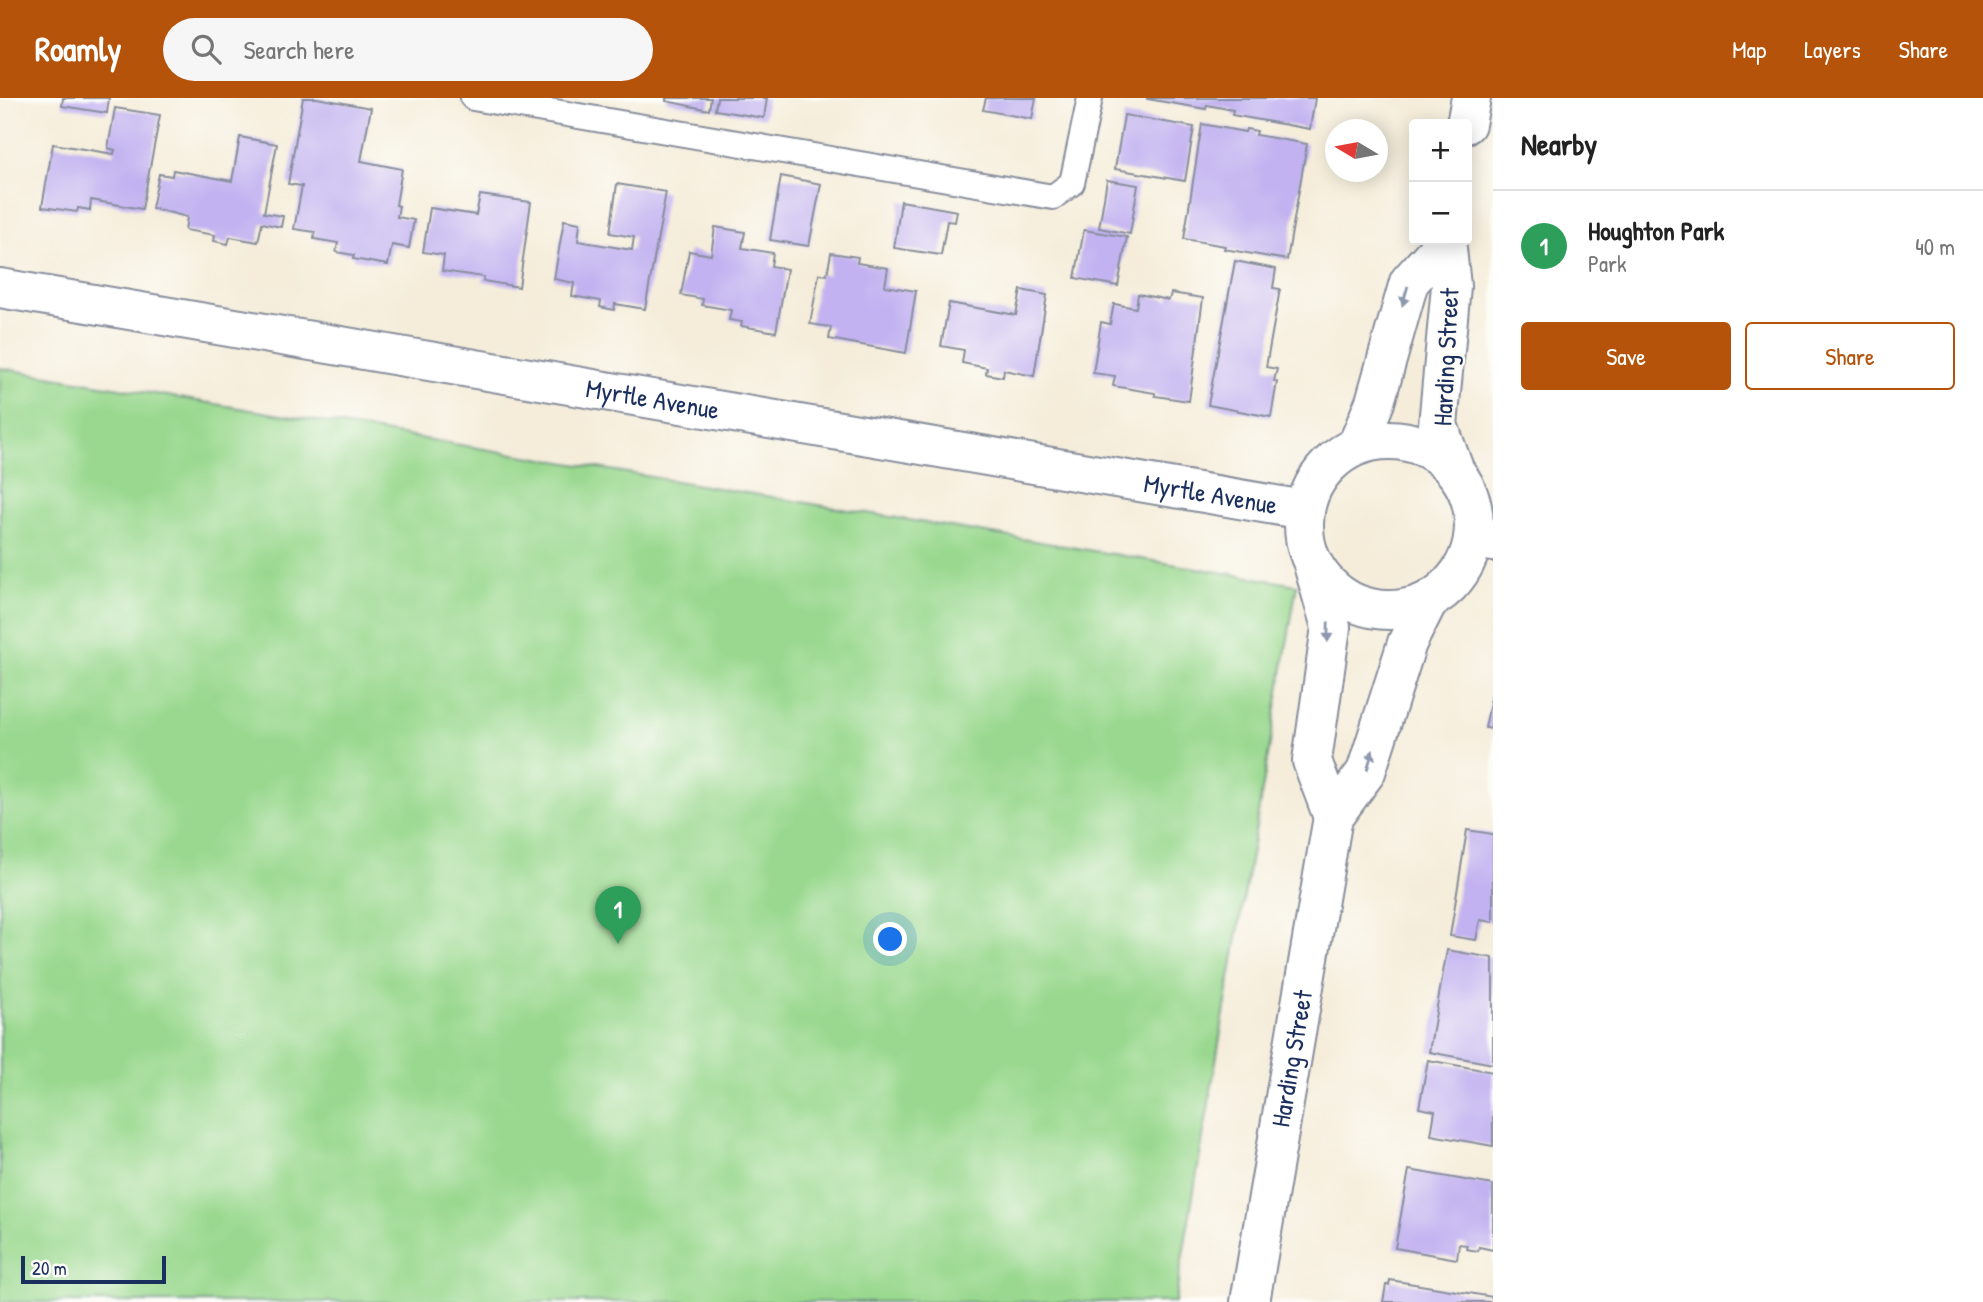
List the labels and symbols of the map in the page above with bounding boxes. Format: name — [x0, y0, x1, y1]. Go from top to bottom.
north arrow — [1325, 119, 1388, 182]
one-way arrow — [1400, 286, 1410, 307]
street label: Harding Street — [1424, 286, 1467, 427]
street label: Myrtle Avenue — [583, 370, 722, 427]
street label: Myrtle Avenue — [1141, 465, 1280, 522]
one-way arrow — [1323, 621, 1334, 643]
one-way arrow — [1365, 749, 1375, 770]
pin: 1 — [595, 886, 641, 944]
your location — [873, 922, 907, 956]
street label: Harding Street — [1262, 986, 1320, 1130]
scale bar — [21, 1253, 166, 1285]

